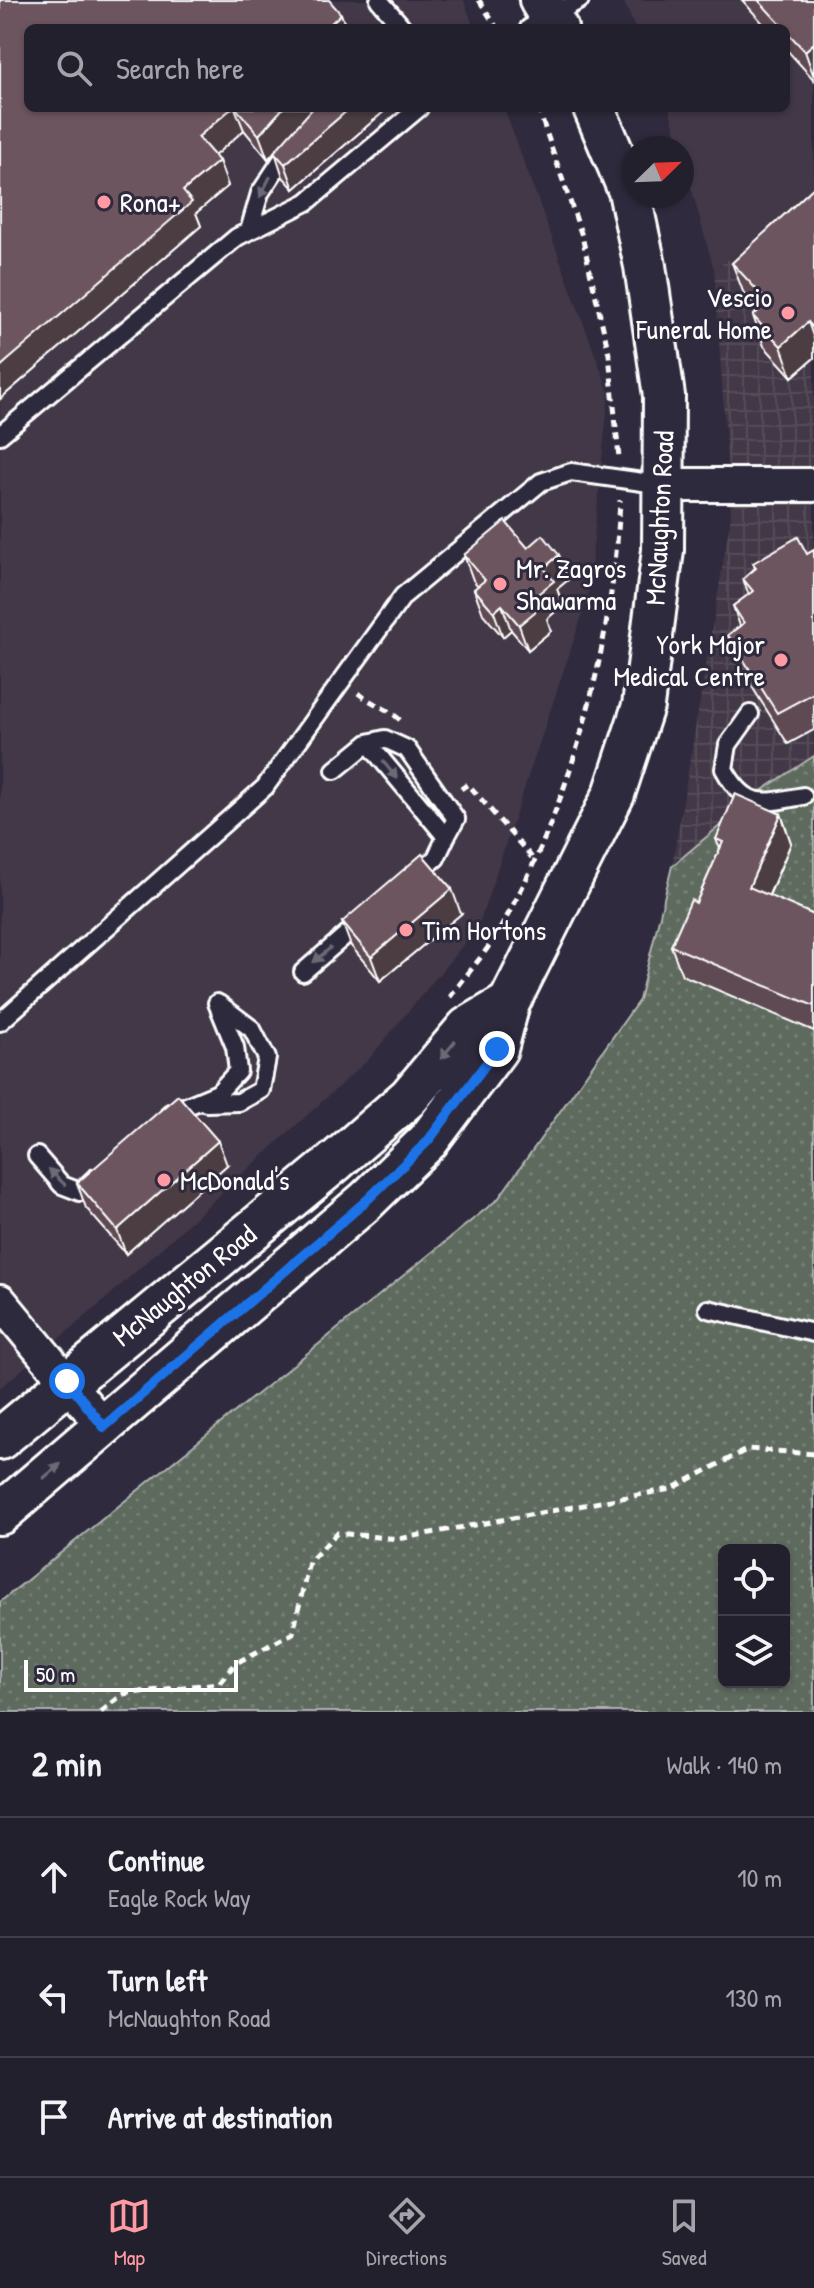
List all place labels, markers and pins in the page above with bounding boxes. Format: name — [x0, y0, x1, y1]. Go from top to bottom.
place label: Rona+ — [120, 183, 181, 221]
marker: Rona+ — [95, 193, 113, 211]
place label: Vescio Funeral Home — [635, 278, 772, 348]
marker: Vescio Funeral Home — [779, 304, 797, 322]
place label: Mr. Zagros Shawarma — [516, 549, 626, 619]
marker: Mr. Zagros Shawarma — [491, 575, 509, 593]
place label: York Major Medical Centre — [614, 625, 765, 695]
marker: York Major Medical Centre — [772, 651, 790, 669]
place label: Tim Hortons — [422, 911, 546, 949]
marker: Tim Hortons — [397, 921, 415, 939]
place label: McDonald's — [180, 1161, 289, 1199]
marker: McDonald's — [155, 1171, 173, 1189]

